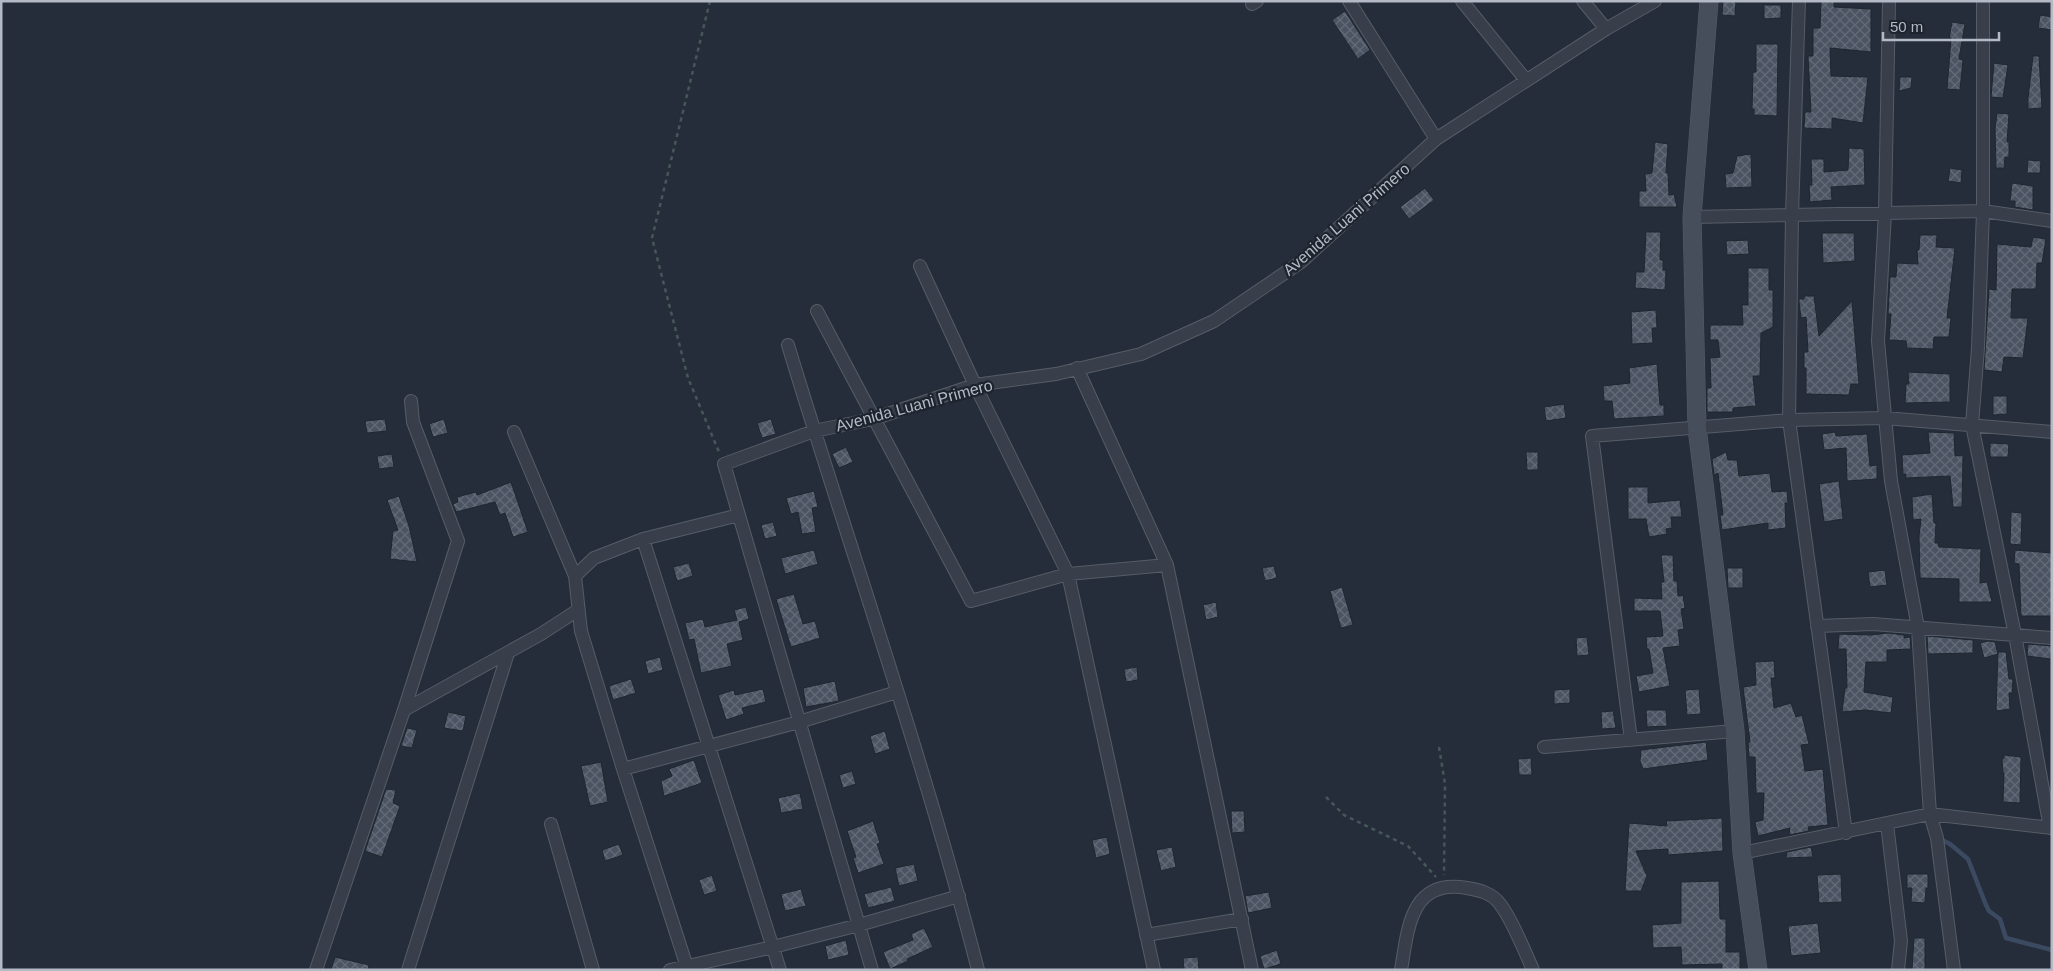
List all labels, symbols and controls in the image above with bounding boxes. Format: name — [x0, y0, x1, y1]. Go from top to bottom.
scale bar — [1883, 10, 1999, 42]
text: 50 m — [1890, 18, 1923, 35]
street label: Avenida Luani Primero — [1280, 160, 1413, 279]
street label: Avenida Luani Primero — [834, 376, 994, 435]

